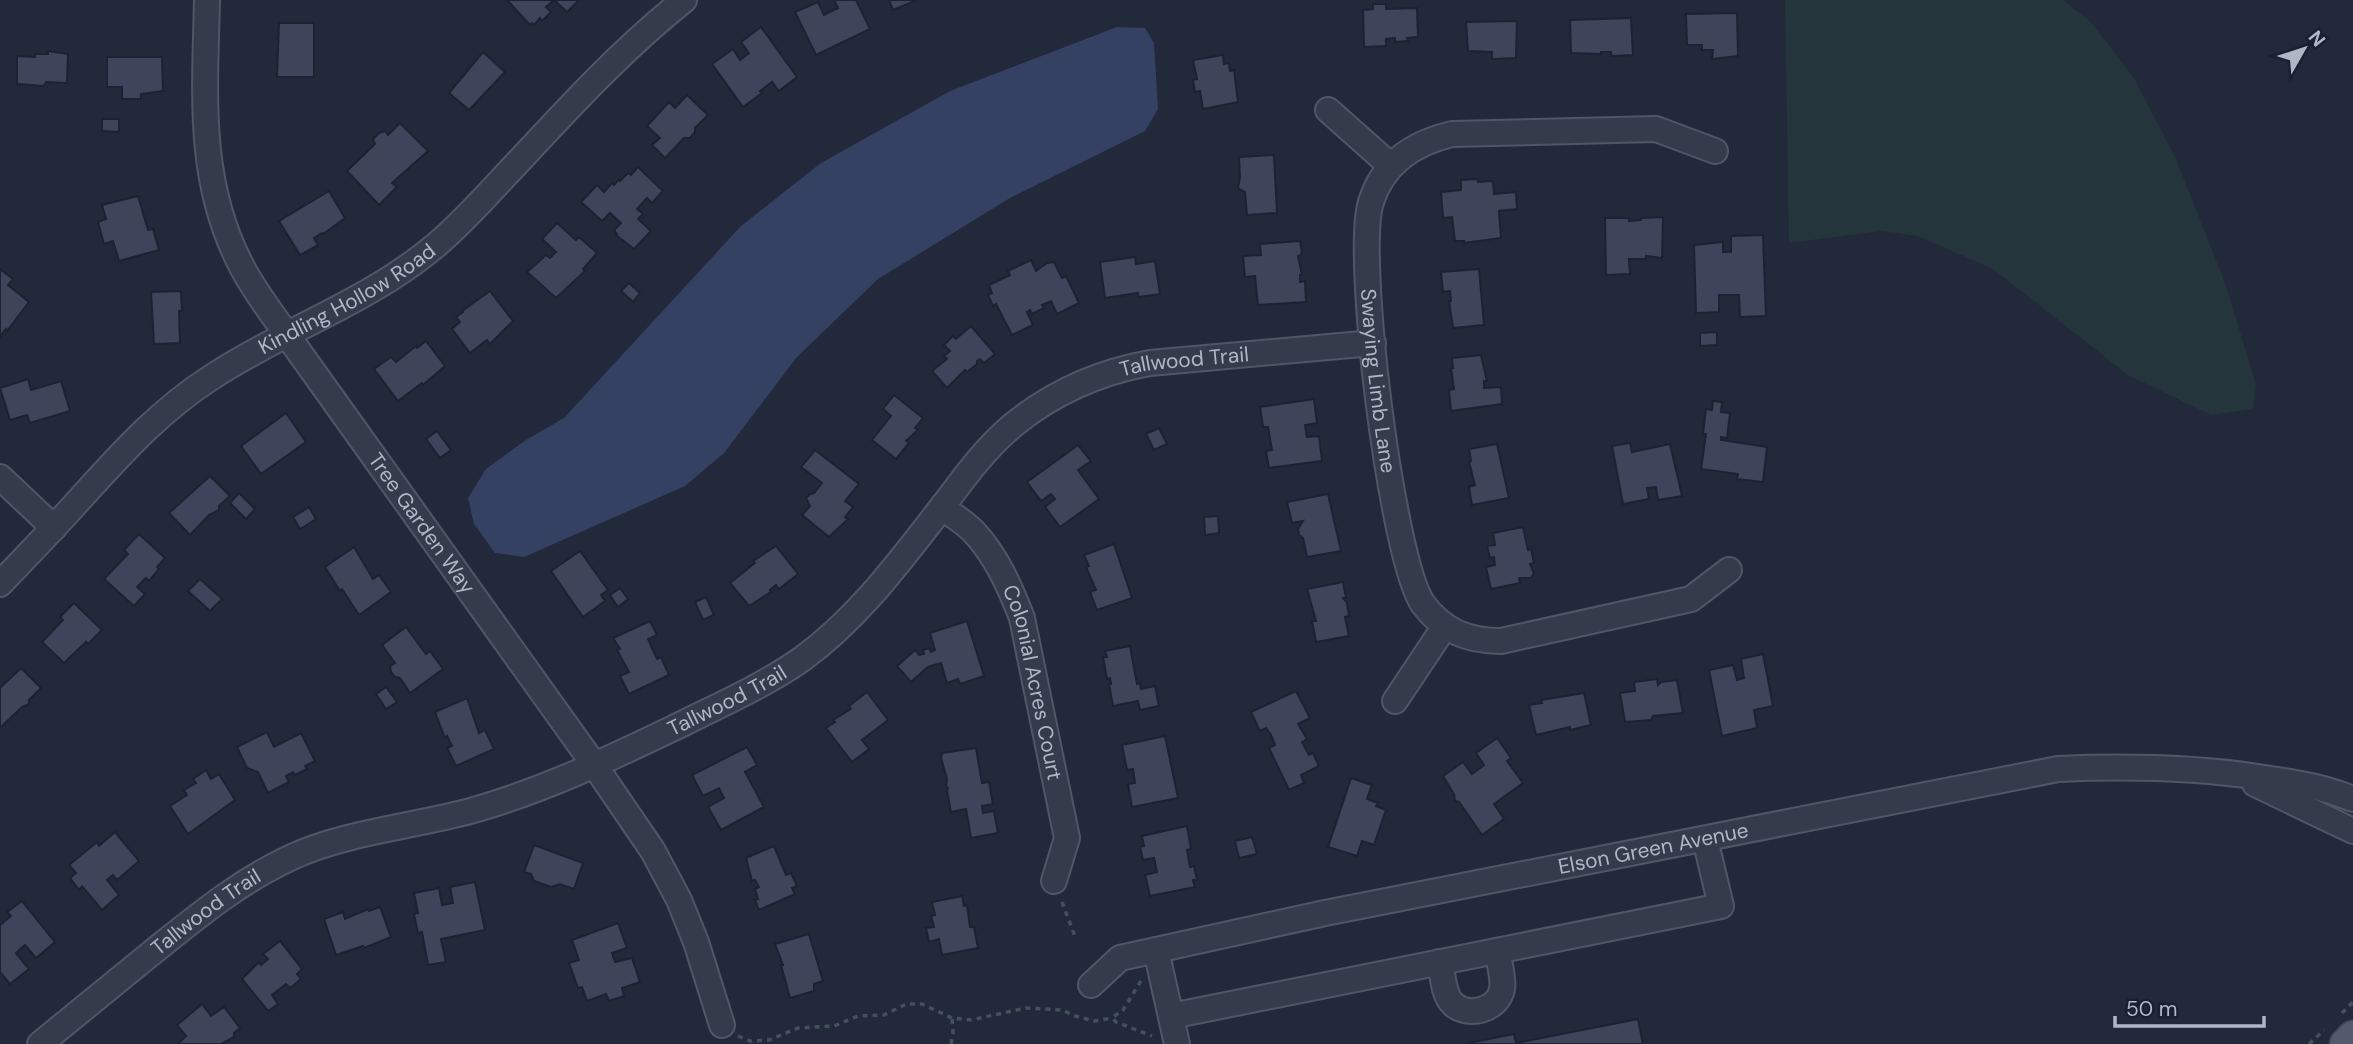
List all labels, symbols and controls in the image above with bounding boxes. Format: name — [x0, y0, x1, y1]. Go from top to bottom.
north arrow — [2269, 14, 2339, 84]
text: N — [2303, 25, 2331, 52]
street label: Kindling Hollow Road — [253, 237, 441, 361]
street label: Swaying Limb Lane — [1354, 288, 1403, 475]
street label: Tallwood Trail — [1116, 340, 1250, 383]
street label: Tree Garden Way — [362, 447, 482, 600]
street label: Colonial Acres Court — [996, 580, 1069, 783]
street label: Tallwood Trail — [663, 659, 792, 743]
street label: Elson Green Avenue — [1556, 816, 1751, 881]
street label: Tallwood Trail — [145, 862, 266, 962]
scale bar — [2115, 984, 2264, 1028]
text: 50 m — [2126, 995, 2177, 1023]

